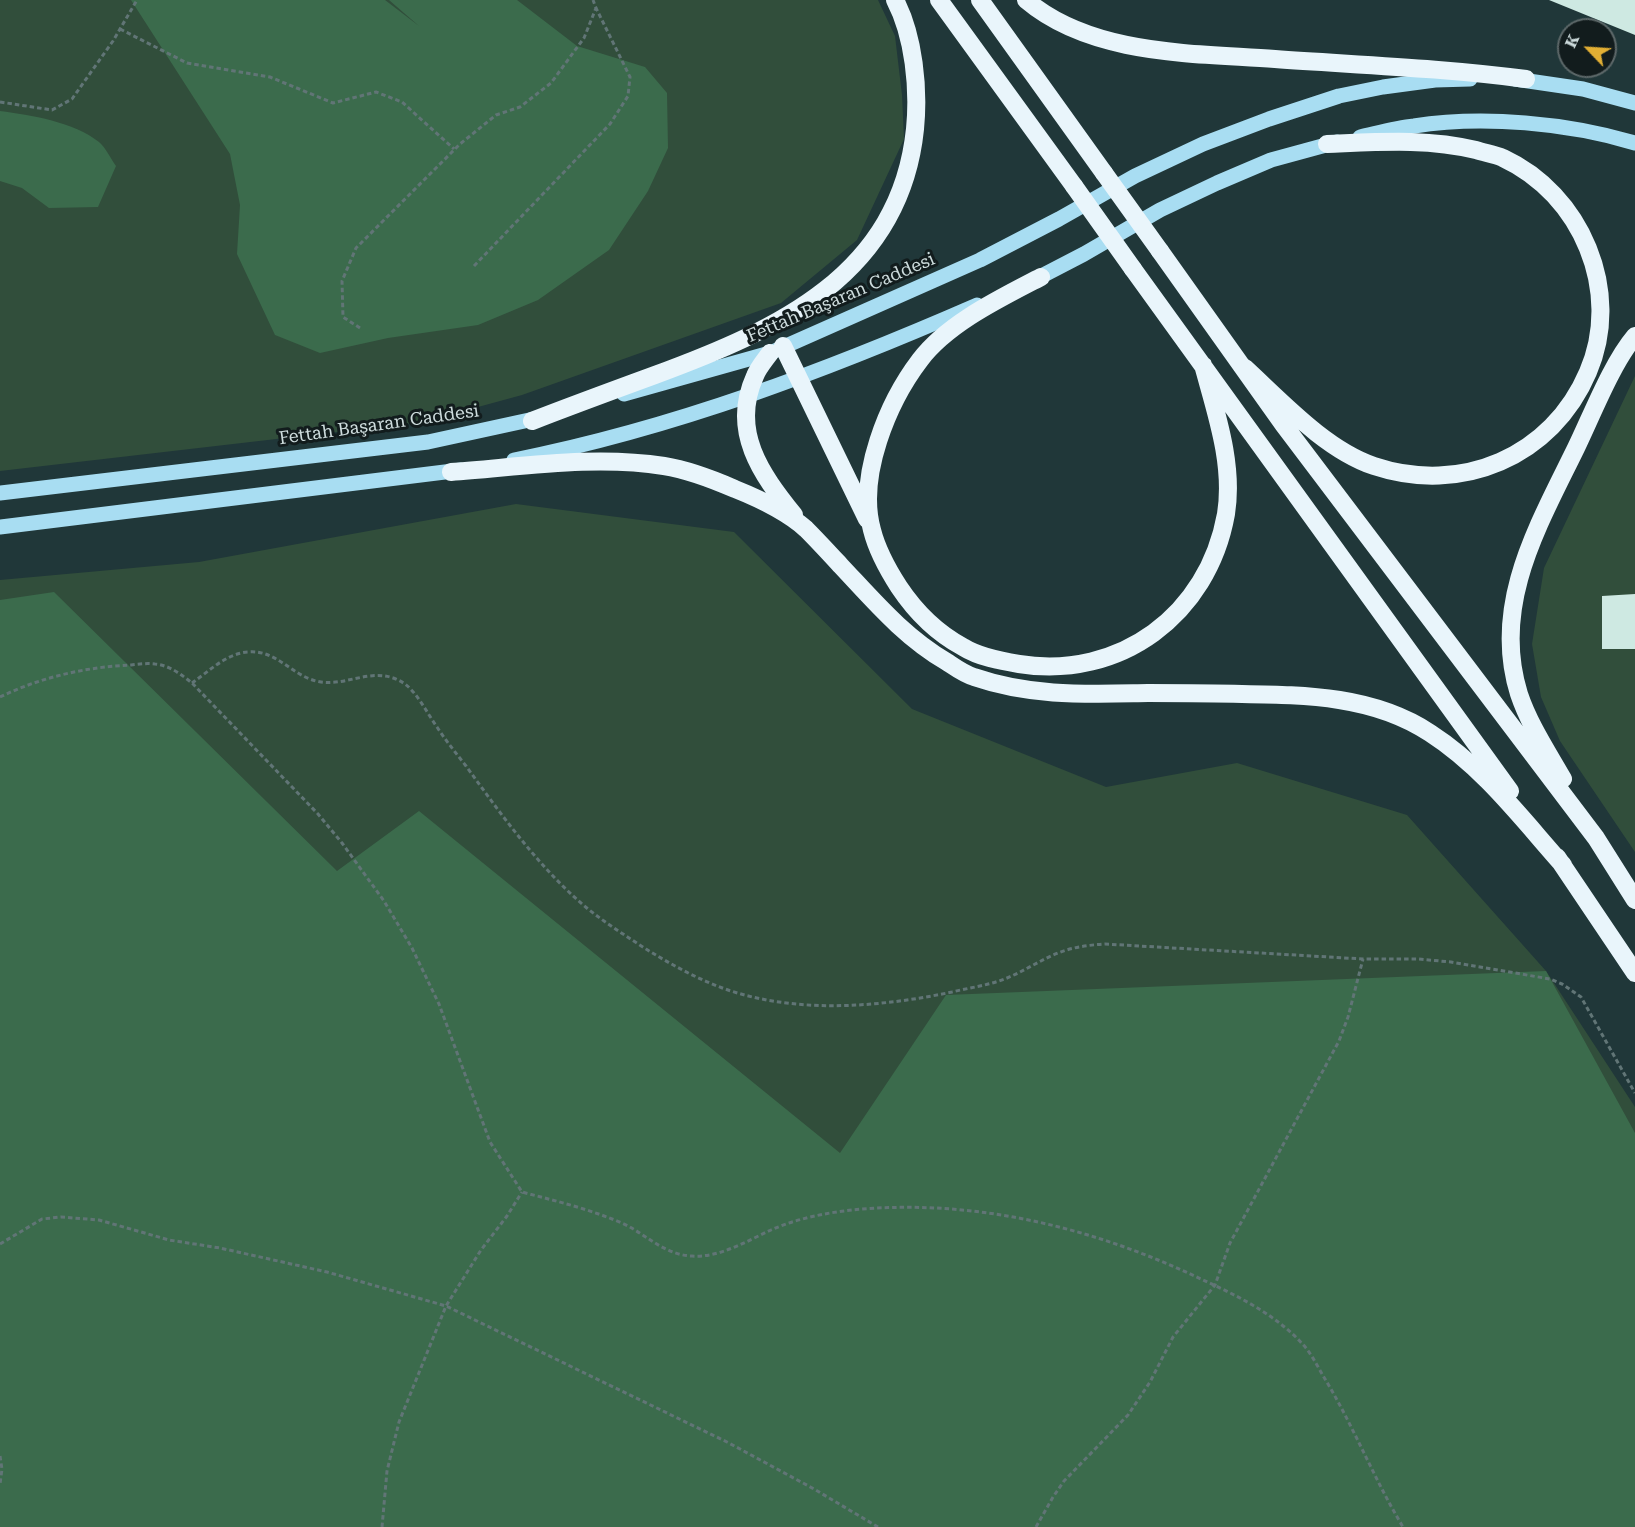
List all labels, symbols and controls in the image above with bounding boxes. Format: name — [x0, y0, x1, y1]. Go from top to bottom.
north arrow — [1557, 18, 1617, 78]
text: K — [1561, 31, 1583, 51]
street label: Fettah Başaran Caddesi — [744, 249, 938, 347]
street label: Fettah Başaran Caddesi — [277, 400, 481, 450]

